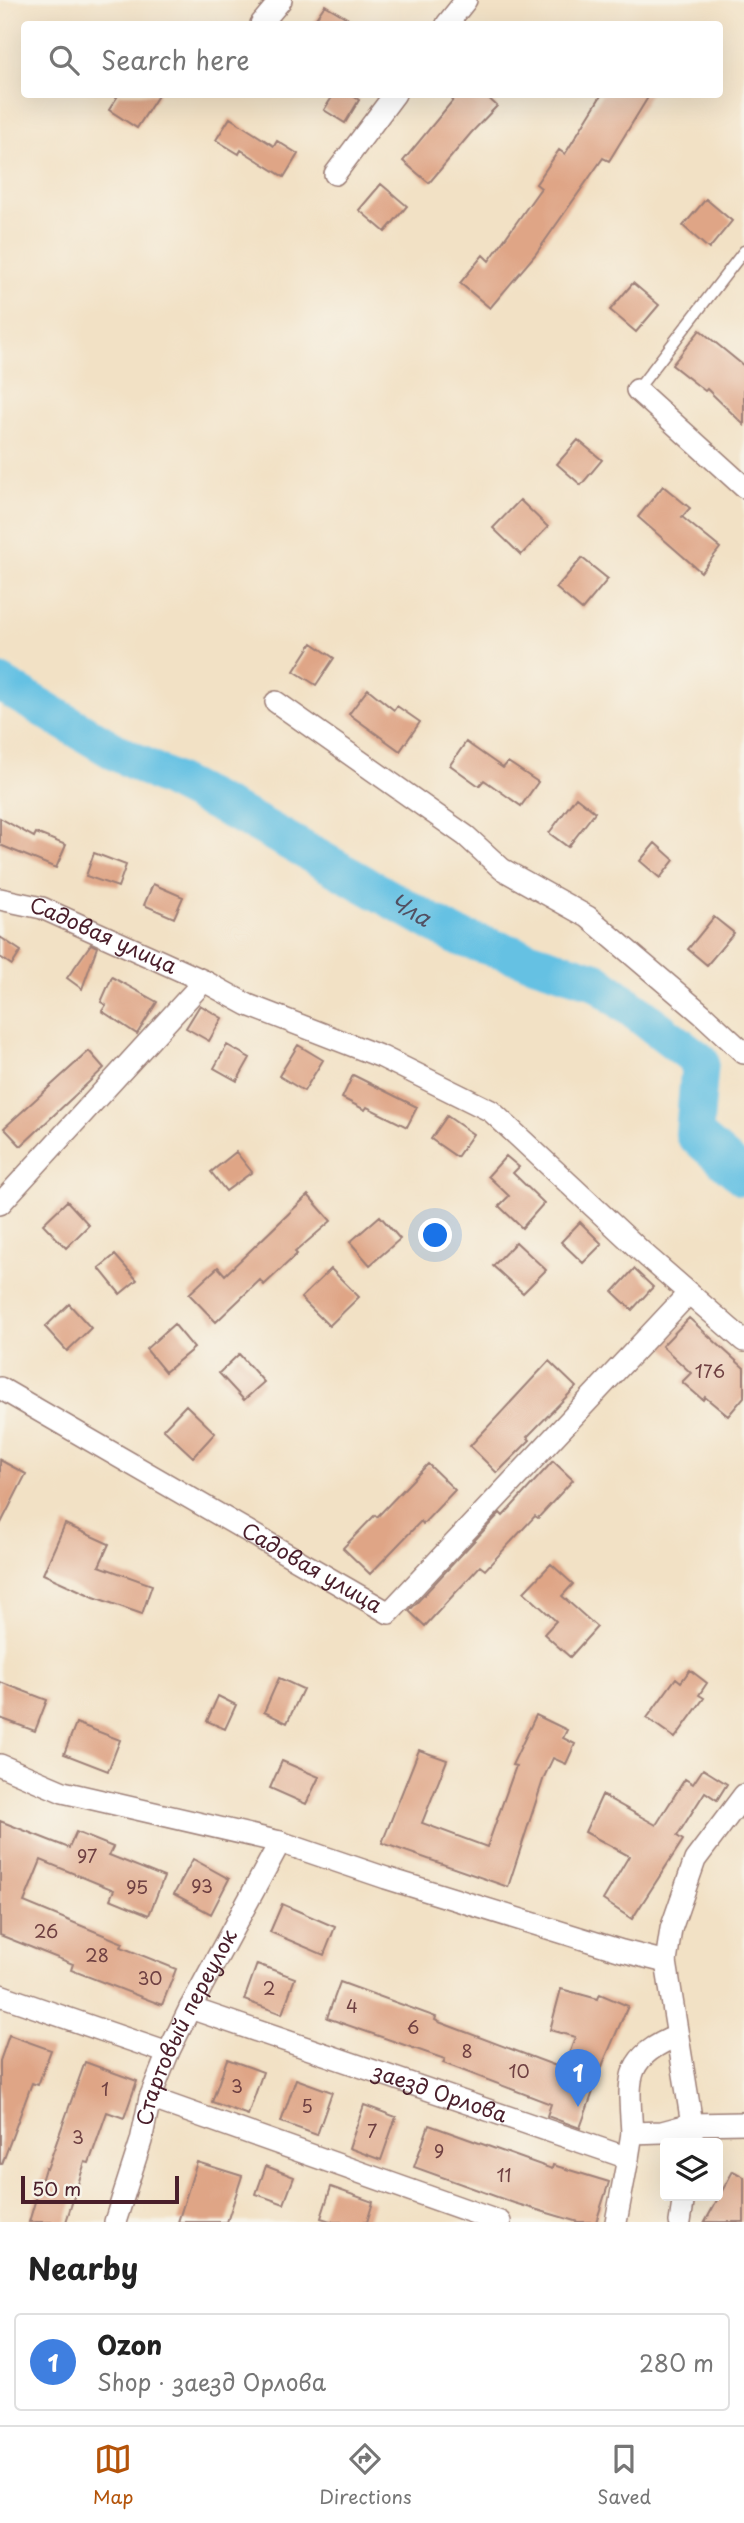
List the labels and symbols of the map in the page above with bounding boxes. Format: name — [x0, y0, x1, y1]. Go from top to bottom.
water label: Чла — [384, 883, 439, 935]
street label: Садовая улица — [27, 888, 183, 981]
your location — [418, 1218, 452, 1252]
house number: 176 — [695, 1357, 725, 1384]
street label: Садовая улица — [236, 1513, 390, 1620]
house number: 97 — [77, 1842, 97, 1869]
house number: 93 — [191, 1872, 213, 1899]
house number: 95 — [126, 1873, 148, 1900]
house number: 26 — [34, 1917, 58, 1944]
street label: Стартовый переулок — [127, 1922, 244, 2128]
house number: 28 — [85, 1941, 109, 1968]
house number: 30 — [137, 1964, 163, 1991]
house number: 2 — [263, 1974, 275, 2001]
house number: 4 — [346, 1992, 358, 2019]
house number: 6 — [407, 2013, 419, 2040]
house number: 8 — [461, 2037, 473, 2064]
pin: 1 — [555, 2049, 601, 2107]
street label: заезд Орлова — [368, 2053, 512, 2130]
house number: 10 — [508, 2057, 530, 2084]
house number: 3 — [231, 2072, 243, 2099]
house number: 1 — [101, 2075, 109, 2102]
house number: 5 — [301, 2092, 313, 2119]
house number: 7 — [367, 2117, 377, 2144]
house number: 3 — [72, 2123, 84, 2150]
house number: 9 — [434, 2137, 444, 2164]
house number: 11 — [496, 2161, 512, 2188]
scale bar — [21, 2173, 178, 2205]

